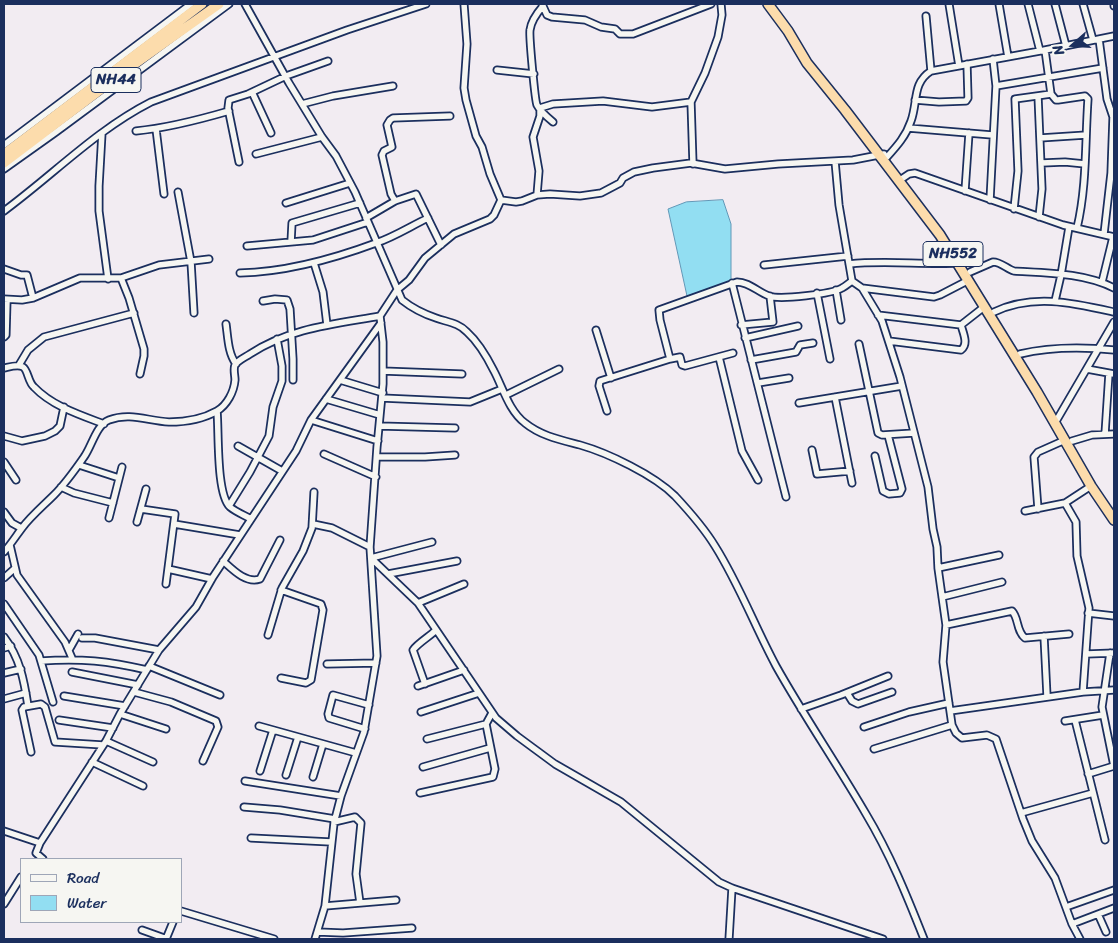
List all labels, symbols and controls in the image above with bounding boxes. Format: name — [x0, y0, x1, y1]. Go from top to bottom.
north arrow — [1048, 20, 1098, 70]
text: N — [1045, 41, 1072, 59]
road number: NH44 — [91, 68, 141, 92]
road number: NH552 — [923, 242, 983, 266]
legend — [20, 858, 182, 923]
text: Road — [67, 865, 99, 891]
text: Water — [67, 890, 107, 916]

